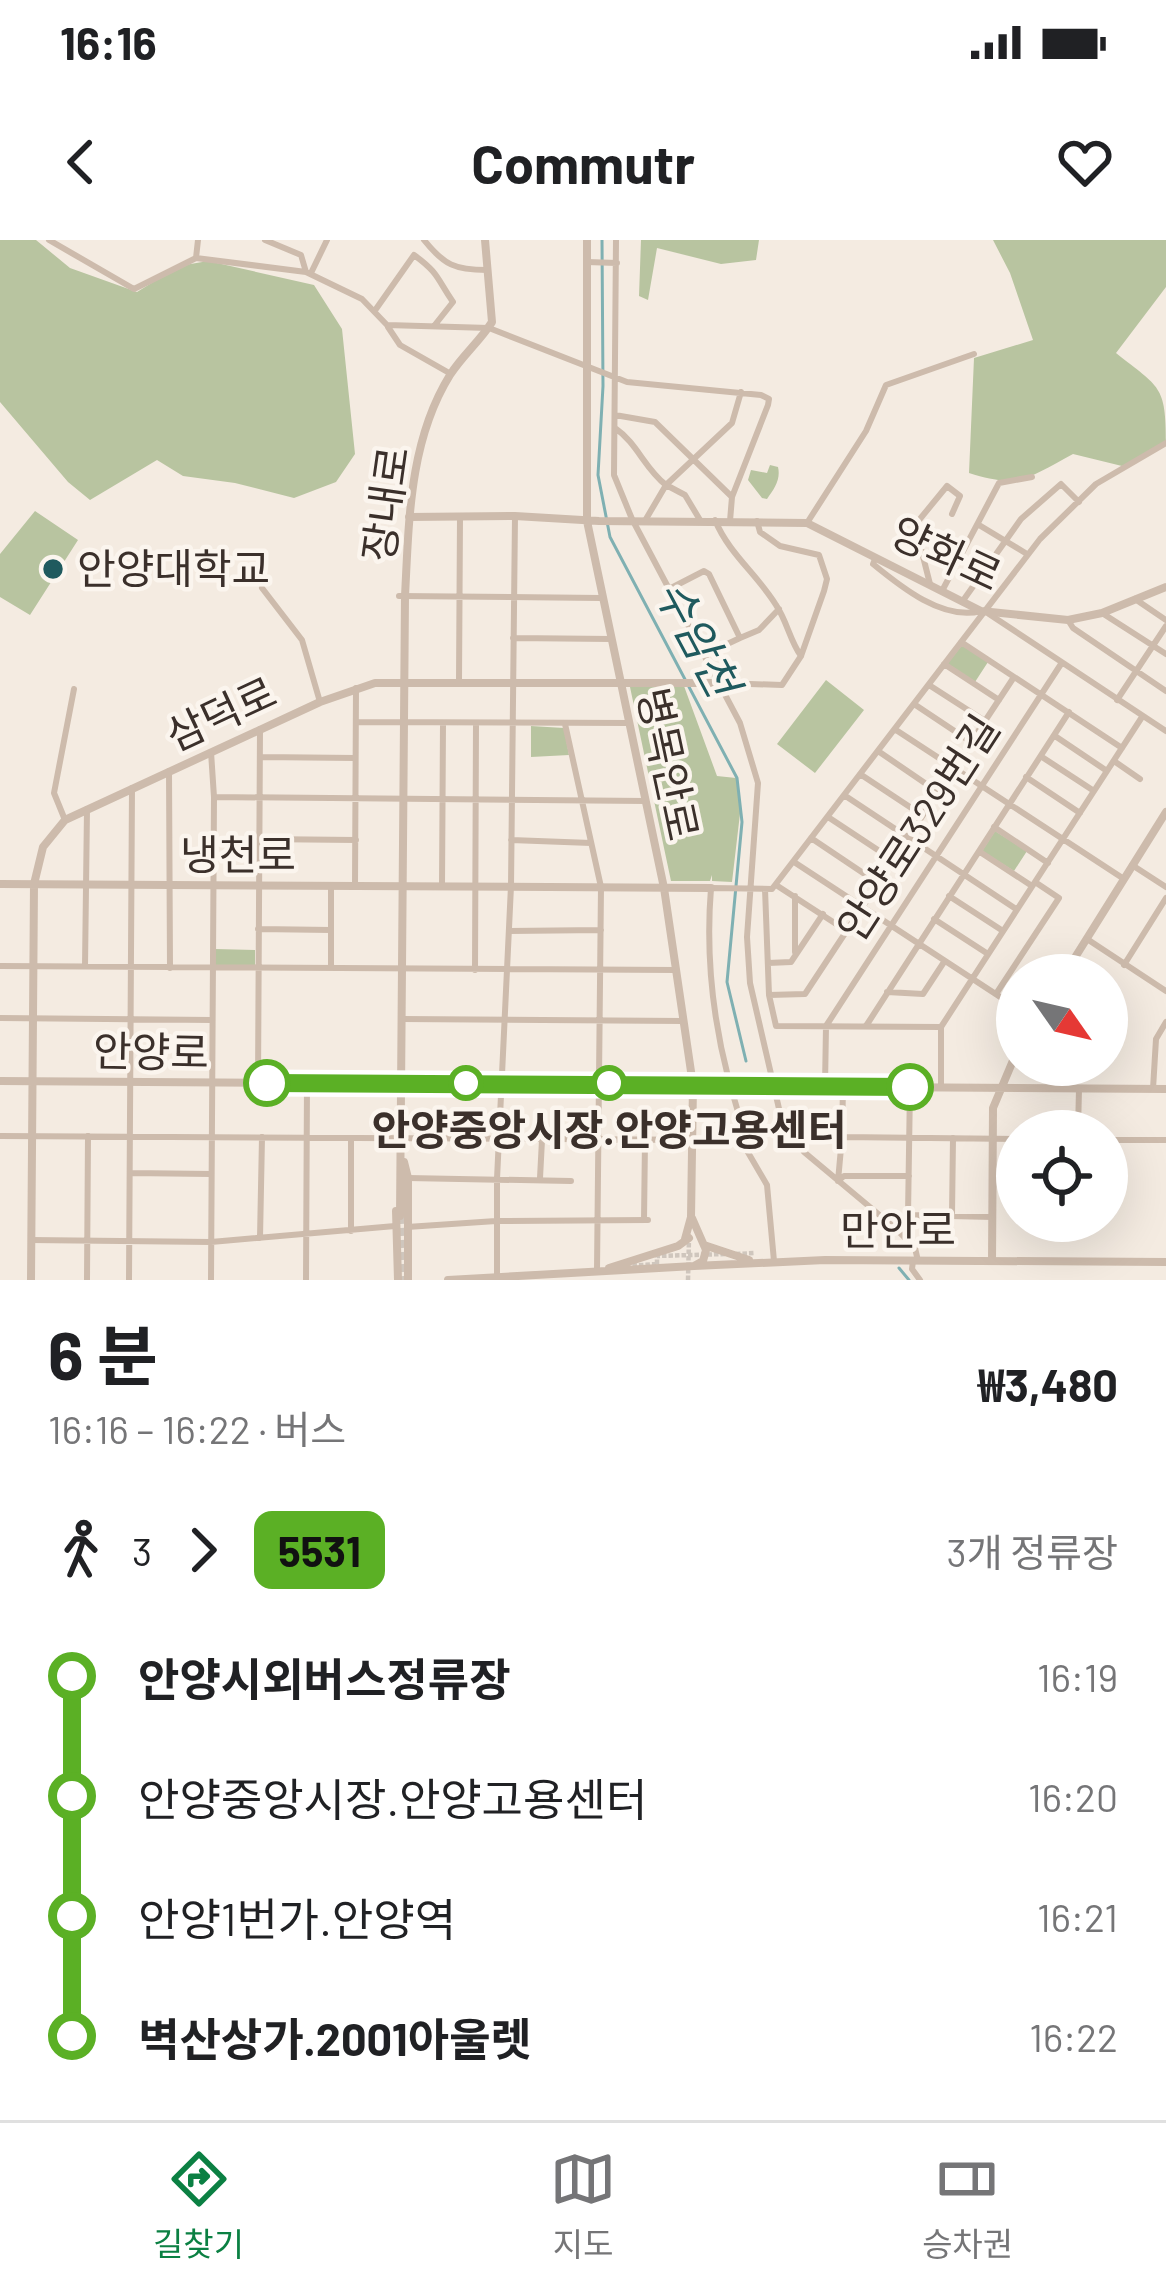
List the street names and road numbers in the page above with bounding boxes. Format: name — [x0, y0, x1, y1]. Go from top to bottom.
street label: 장내로 — [351, 443, 417, 565]
street label: 양화로 — [884, 505, 1010, 599]
street label: 삼덕로 — [157, 665, 283, 759]
street label: 병목안로 — [629, 683, 710, 844]
street label: 안양로329번길 — [825, 705, 1008, 949]
street label: 냉천로 — [180, 828, 296, 878]
street label: 안양로 — [93, 1024, 209, 1076]
street label: 만안로 — [840, 1203, 956, 1253]

